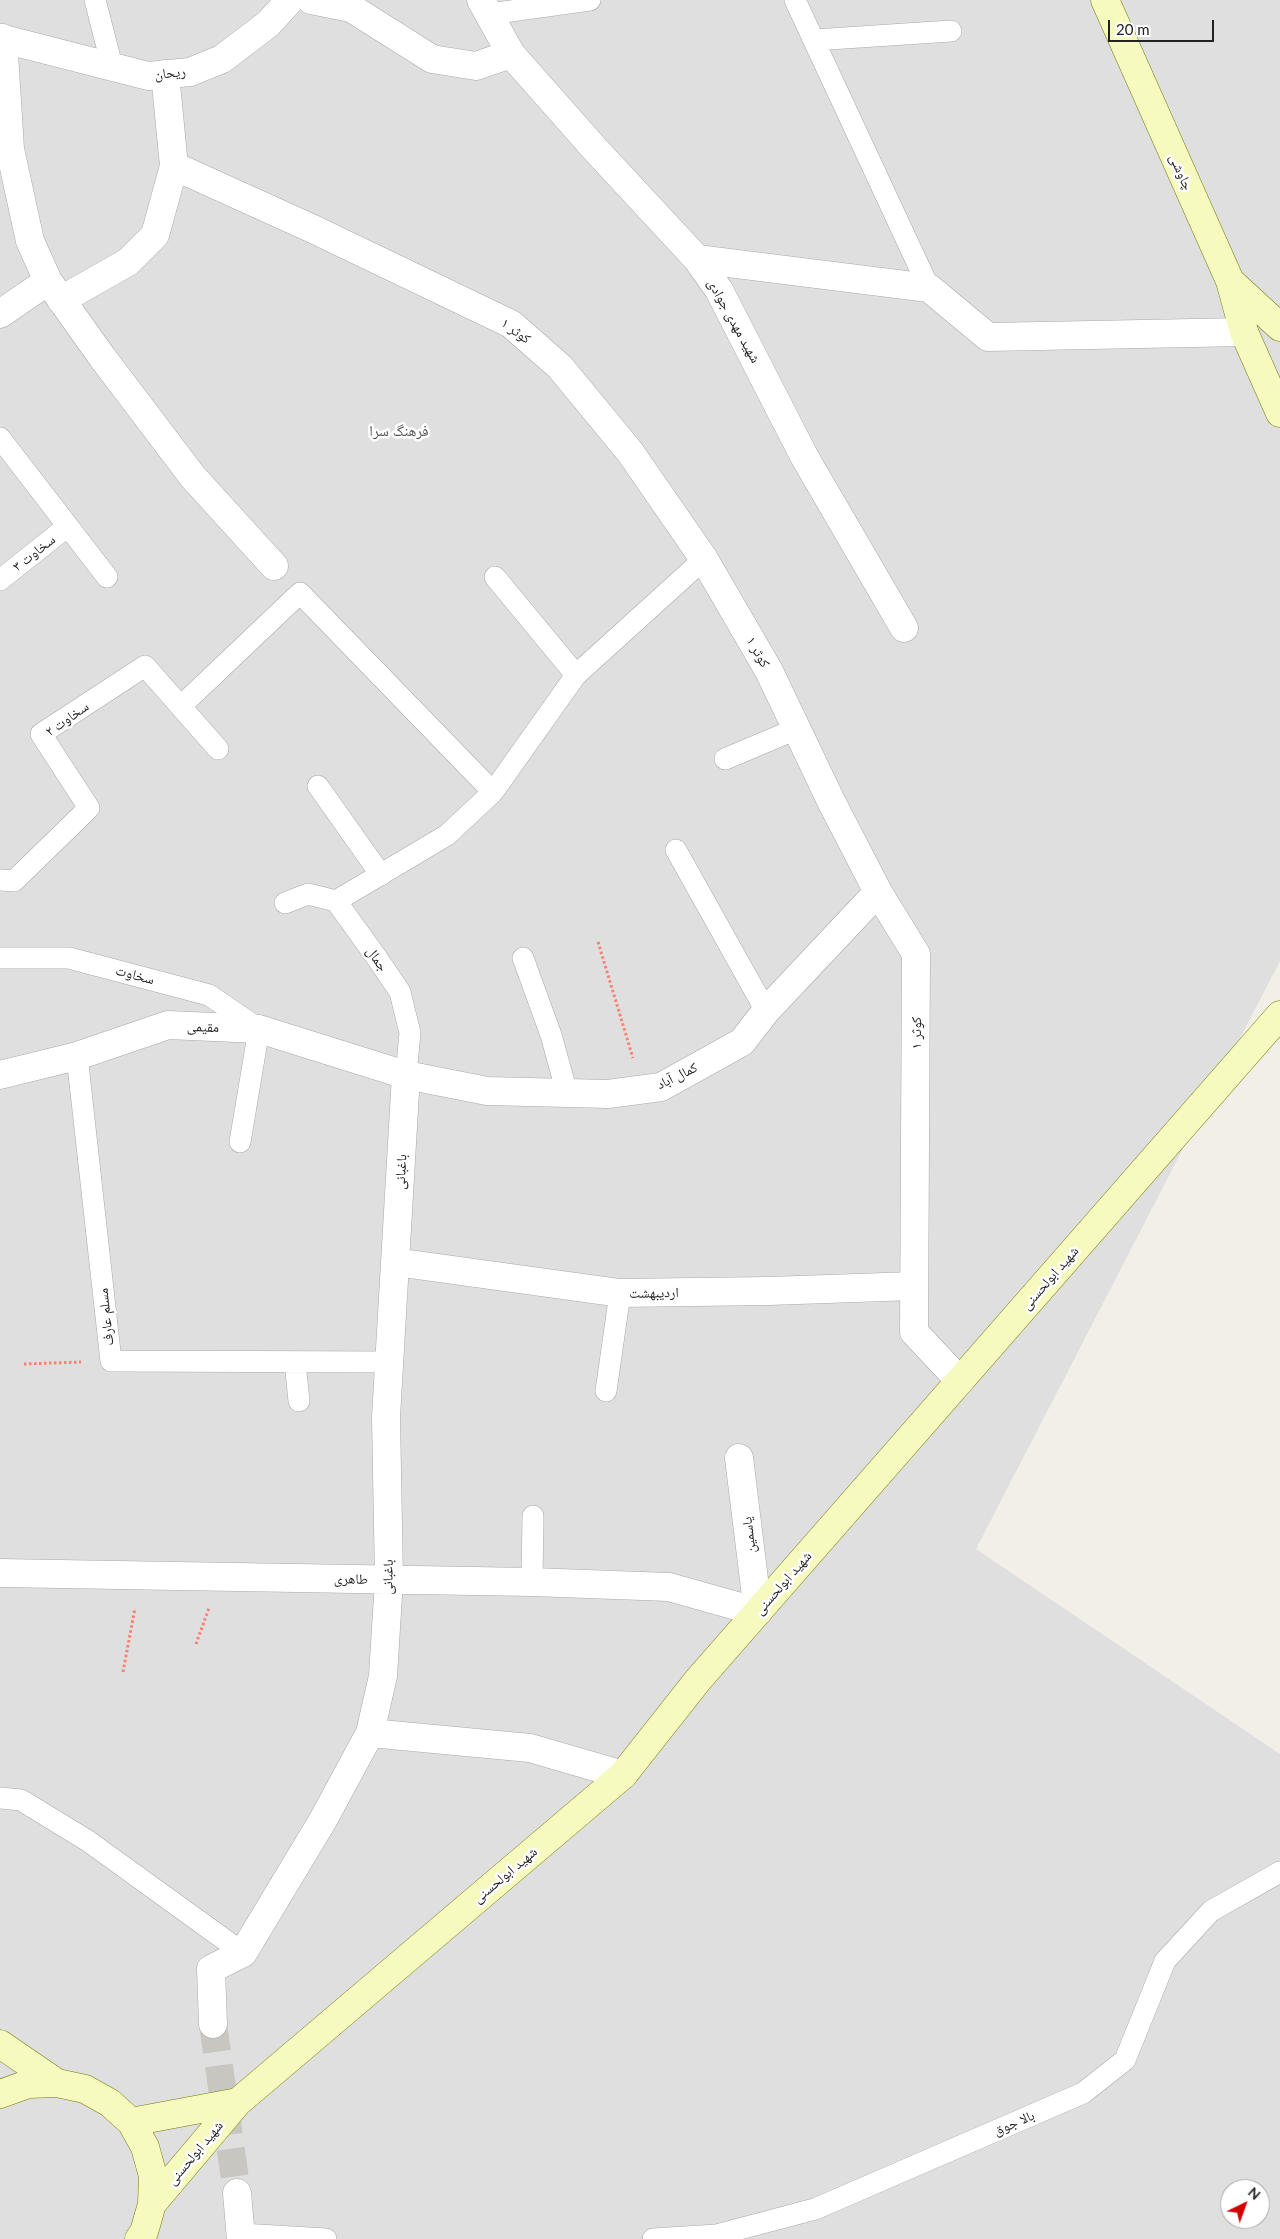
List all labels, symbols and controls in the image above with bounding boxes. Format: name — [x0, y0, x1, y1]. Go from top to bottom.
scale bar — [1110, 10, 1216, 42]
text: 20 m — [1116, 20, 1150, 38]
street label: ریحان — [154, 63, 186, 83]
street label: چاوشی — [1166, 151, 1196, 193]
street label: شهید مهدی جوادی — [704, 276, 764, 366]
street label: کوثر ۱ — [498, 315, 534, 347]
district label: فرهنگ سرا — [369, 422, 429, 440]
street label: سخاوت ۳ — [9, 531, 59, 575]
street label: کوثر ۱ — [743, 634, 773, 670]
street label: سخاوت ۲ — [42, 698, 92, 740]
street label: جمال — [363, 943, 391, 975]
street label: سخاوت — [114, 962, 156, 988]
street label: کوثر ۱ — [908, 1017, 924, 1049]
street label: مقیمی — [187, 1018, 219, 1036]
street label: کمال آباد — [654, 1059, 700, 1093]
street label: باغبانی — [392, 1154, 410, 1190]
street label: شهید ابولحسنی — [1018, 1243, 1082, 1313]
street label: اردیبهشت — [629, 1284, 679, 1302]
street label: مسلم عارف — [95, 1287, 117, 1347]
street label: یاسمین — [738, 1516, 760, 1554]
street label: شهید ابولحسنی — [751, 1548, 815, 1618]
street label: باغبانی — [379, 1559, 397, 1595]
street label: طاهری — [334, 1570, 368, 1588]
street label: شهید ابولحسنی — [469, 1843, 541, 1907]
street label: بالا جوق — [991, 2107, 1037, 2139]
street label: شهید ابولحسنی — [163, 2117, 227, 2189]
north arrow — [1220, 2179, 1270, 2229]
text: N — [1245, 2183, 1264, 2203]

